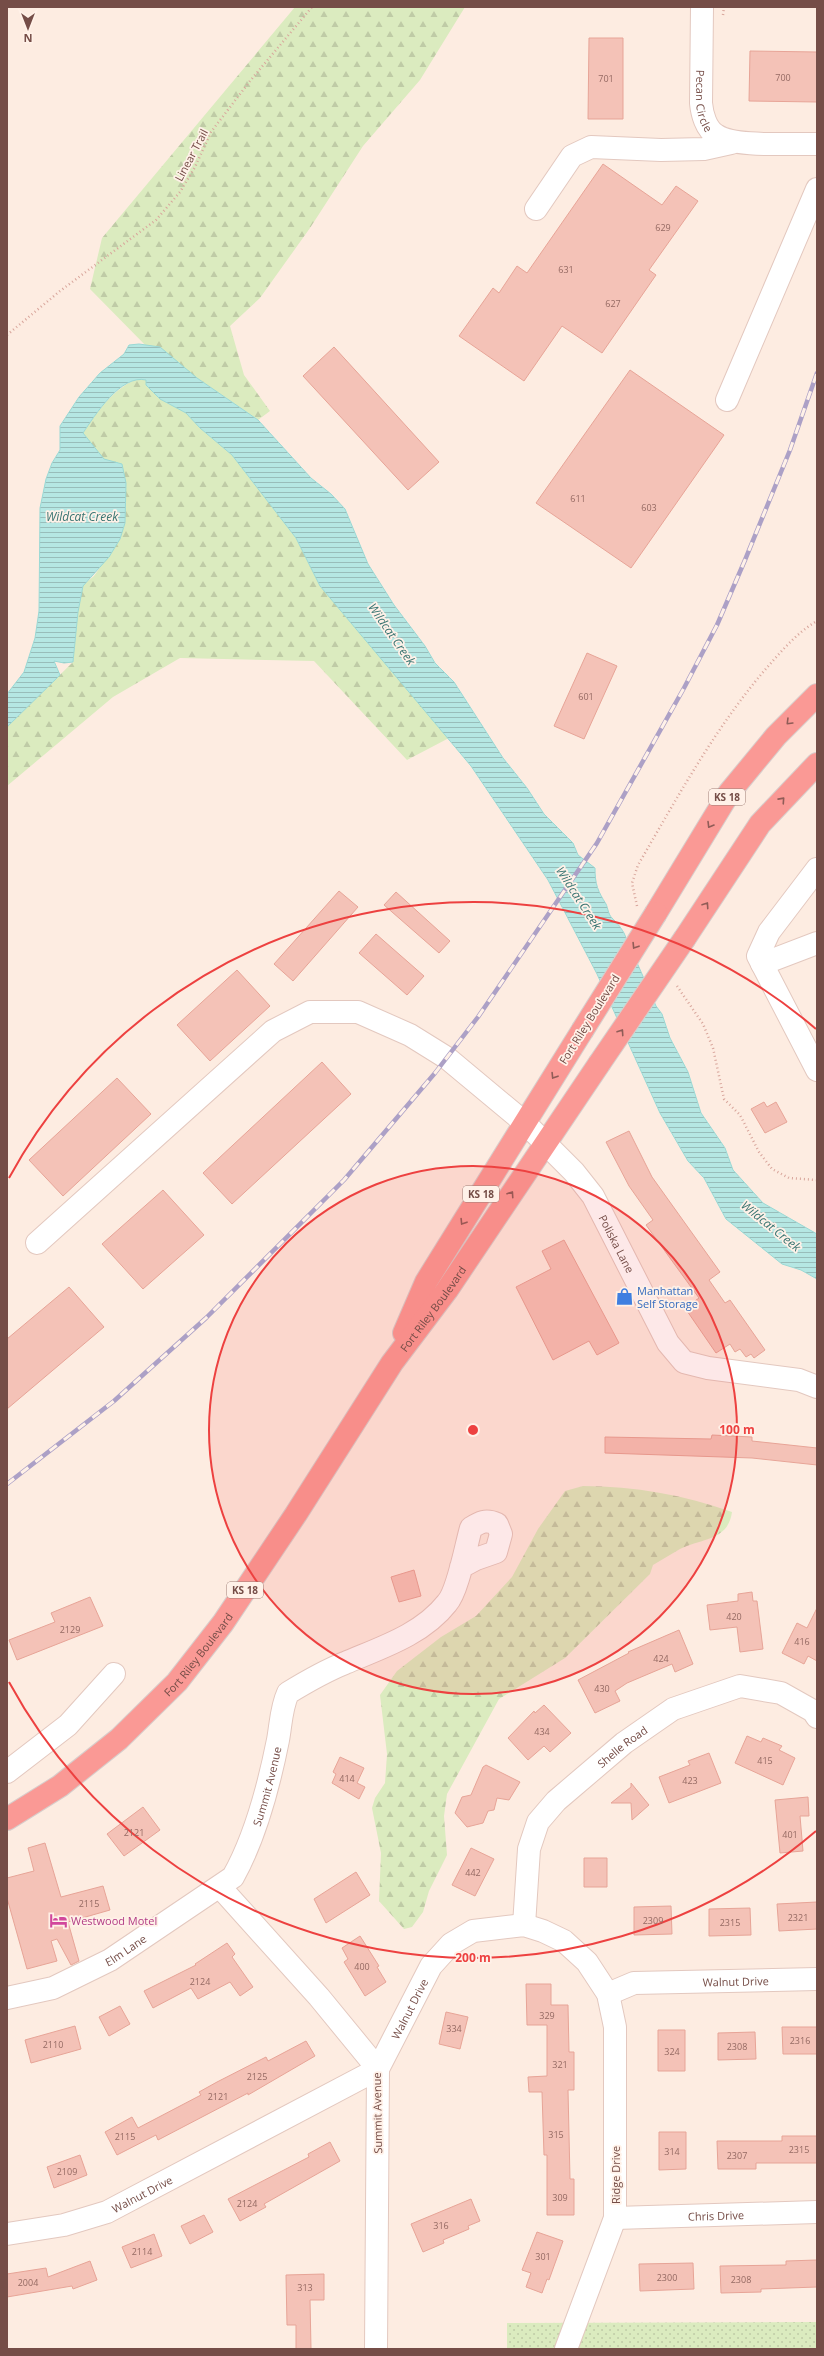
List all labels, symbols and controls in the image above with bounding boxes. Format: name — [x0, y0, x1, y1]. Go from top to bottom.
north arrow — [8, 8, 48, 48]
text: N — [24, 31, 32, 46]
street label: Pecan Circle — [693, 70, 717, 134]
house number: 700 — [775, 71, 791, 84]
house number: 701 — [598, 72, 614, 85]
street label: Linear Trail — [171, 126, 211, 184]
house number: 629 — [655, 221, 671, 234]
house number: 631 — [558, 263, 574, 276]
house number: 627 — [605, 297, 621, 310]
house number: 611 — [570, 492, 586, 505]
house number: 603 — [641, 501, 657, 514]
water label: Wildcat Creek — [46, 508, 119, 525]
water label: Wildcat Creek — [364, 600, 420, 669]
house number: 601 — [578, 690, 594, 703]
one-way arrow — [786, 717, 794, 725]
road number: KS 18 — [709, 789, 745, 805]
one-way arrow — [777, 797, 785, 805]
one-way arrow — [707, 821, 714, 828]
water label: Wildcat Creek — [552, 863, 606, 934]
one-way arrow — [701, 903, 708, 910]
one-way arrow — [633, 942, 640, 949]
street label: Fort Riley Boulevard — [555, 971, 623, 1067]
one-way arrow — [616, 1029, 624, 1036]
one-way arrow — [551, 1072, 559, 1079]
road number: KS 18 — [463, 1186, 499, 1202]
one-way arrow — [506, 1191, 514, 1198]
water label: Wildcat Creek — [738, 1197, 805, 1256]
street label: Poliska Lane — [596, 1212, 638, 1275]
one-way arrow — [461, 1218, 468, 1225]
street label: Fort Riley Boulevard — [396, 1263, 469, 1354]
place label: Manhattan Self Storage — [637, 1283, 698, 1311]
shop icon: Manhattan Self Storage — [614, 1286, 634, 1306]
text: 100 m — [719, 1421, 755, 1438]
centre of rings — [466, 1423, 480, 1437]
road number: KS 18 — [227, 1582, 263, 1598]
street label: Fort Riley Boulevard — [160, 1609, 236, 1699]
house number: 420 — [726, 1610, 742, 1623]
house number: 2129 — [60, 1623, 80, 1636]
house number: 416 — [794, 1635, 810, 1648]
house number: 424 — [653, 1652, 669, 1665]
house number: 430 — [594, 1682, 610, 1695]
street label: Shelle Road — [594, 1722, 650, 1771]
house number: 434 — [534, 1725, 550, 1738]
street label: Summit Avenue — [248, 1745, 284, 1828]
house number: 415 — [757, 1754, 773, 1767]
house number: 414 — [339, 1772, 355, 1785]
house number: 423 — [682, 1774, 698, 1787]
house number: 2121 — [124, 1826, 144, 1839]
house number: 401 — [782, 1828, 798, 1841]
house number: 442 — [465, 1866, 481, 1879]
house number: 2115 — [79, 1897, 99, 1910]
hotel icon: Westwood Motel — [48, 1910, 68, 1930]
house number: 2321 — [788, 1911, 808, 1924]
place label: Westwood Motel — [71, 1913, 157, 1928]
house number: 2309 — [643, 1914, 663, 1927]
house number: 2315 — [720, 1916, 740, 1929]
street label: Elm Lane — [102, 1930, 149, 1969]
text: 200 m — [455, 1949, 491, 1966]
house number: 400 — [354, 1960, 370, 1973]
street label: Walnut Drive — [702, 1973, 769, 1989]
house number: 2124 — [190, 1975, 210, 1988]
street label: Walnut Drive — [387, 1976, 431, 2041]
house number: 329 — [539, 2009, 555, 2022]
house number: 334 — [446, 2022, 462, 2035]
house number: 2316 — [790, 2034, 810, 2047]
house number: 2110 — [43, 2038, 63, 2051]
house number: 2308 — [727, 2040, 747, 2053]
house number: 324 — [664, 2045, 680, 2058]
house number: 321 — [552, 2058, 568, 2071]
house number: 2125 — [247, 2070, 267, 2083]
street label: Summit Avenue — [369, 2072, 385, 2154]
house number: 2121 — [208, 2090, 228, 2103]
house number: 315 — [548, 2128, 564, 2141]
house number: 2115 — [115, 2130, 135, 2143]
house number: 2315 — [789, 2143, 809, 2156]
house number: 314 — [664, 2145, 680, 2158]
street label: Ridge Drive — [608, 2146, 623, 2204]
house number: 2307 — [727, 2149, 747, 2162]
house number: 2109 — [57, 2165, 77, 2178]
street label: Walnut Drive — [109, 2172, 175, 2216]
house number: 309 — [552, 2191, 568, 2204]
house number: 2124 — [237, 2197, 257, 2210]
street label: Chris Drive — [688, 2207, 744, 2223]
house number: 316 — [433, 2219, 449, 2232]
house number: 2114 — [132, 2245, 152, 2258]
house number: 301 — [535, 2250, 551, 2263]
house number: 2300 — [657, 2271, 677, 2284]
house number: 2308 — [731, 2273, 751, 2286]
house number: 2004 — [18, 2276, 38, 2289]
house number: 313 — [297, 2281, 313, 2294]

